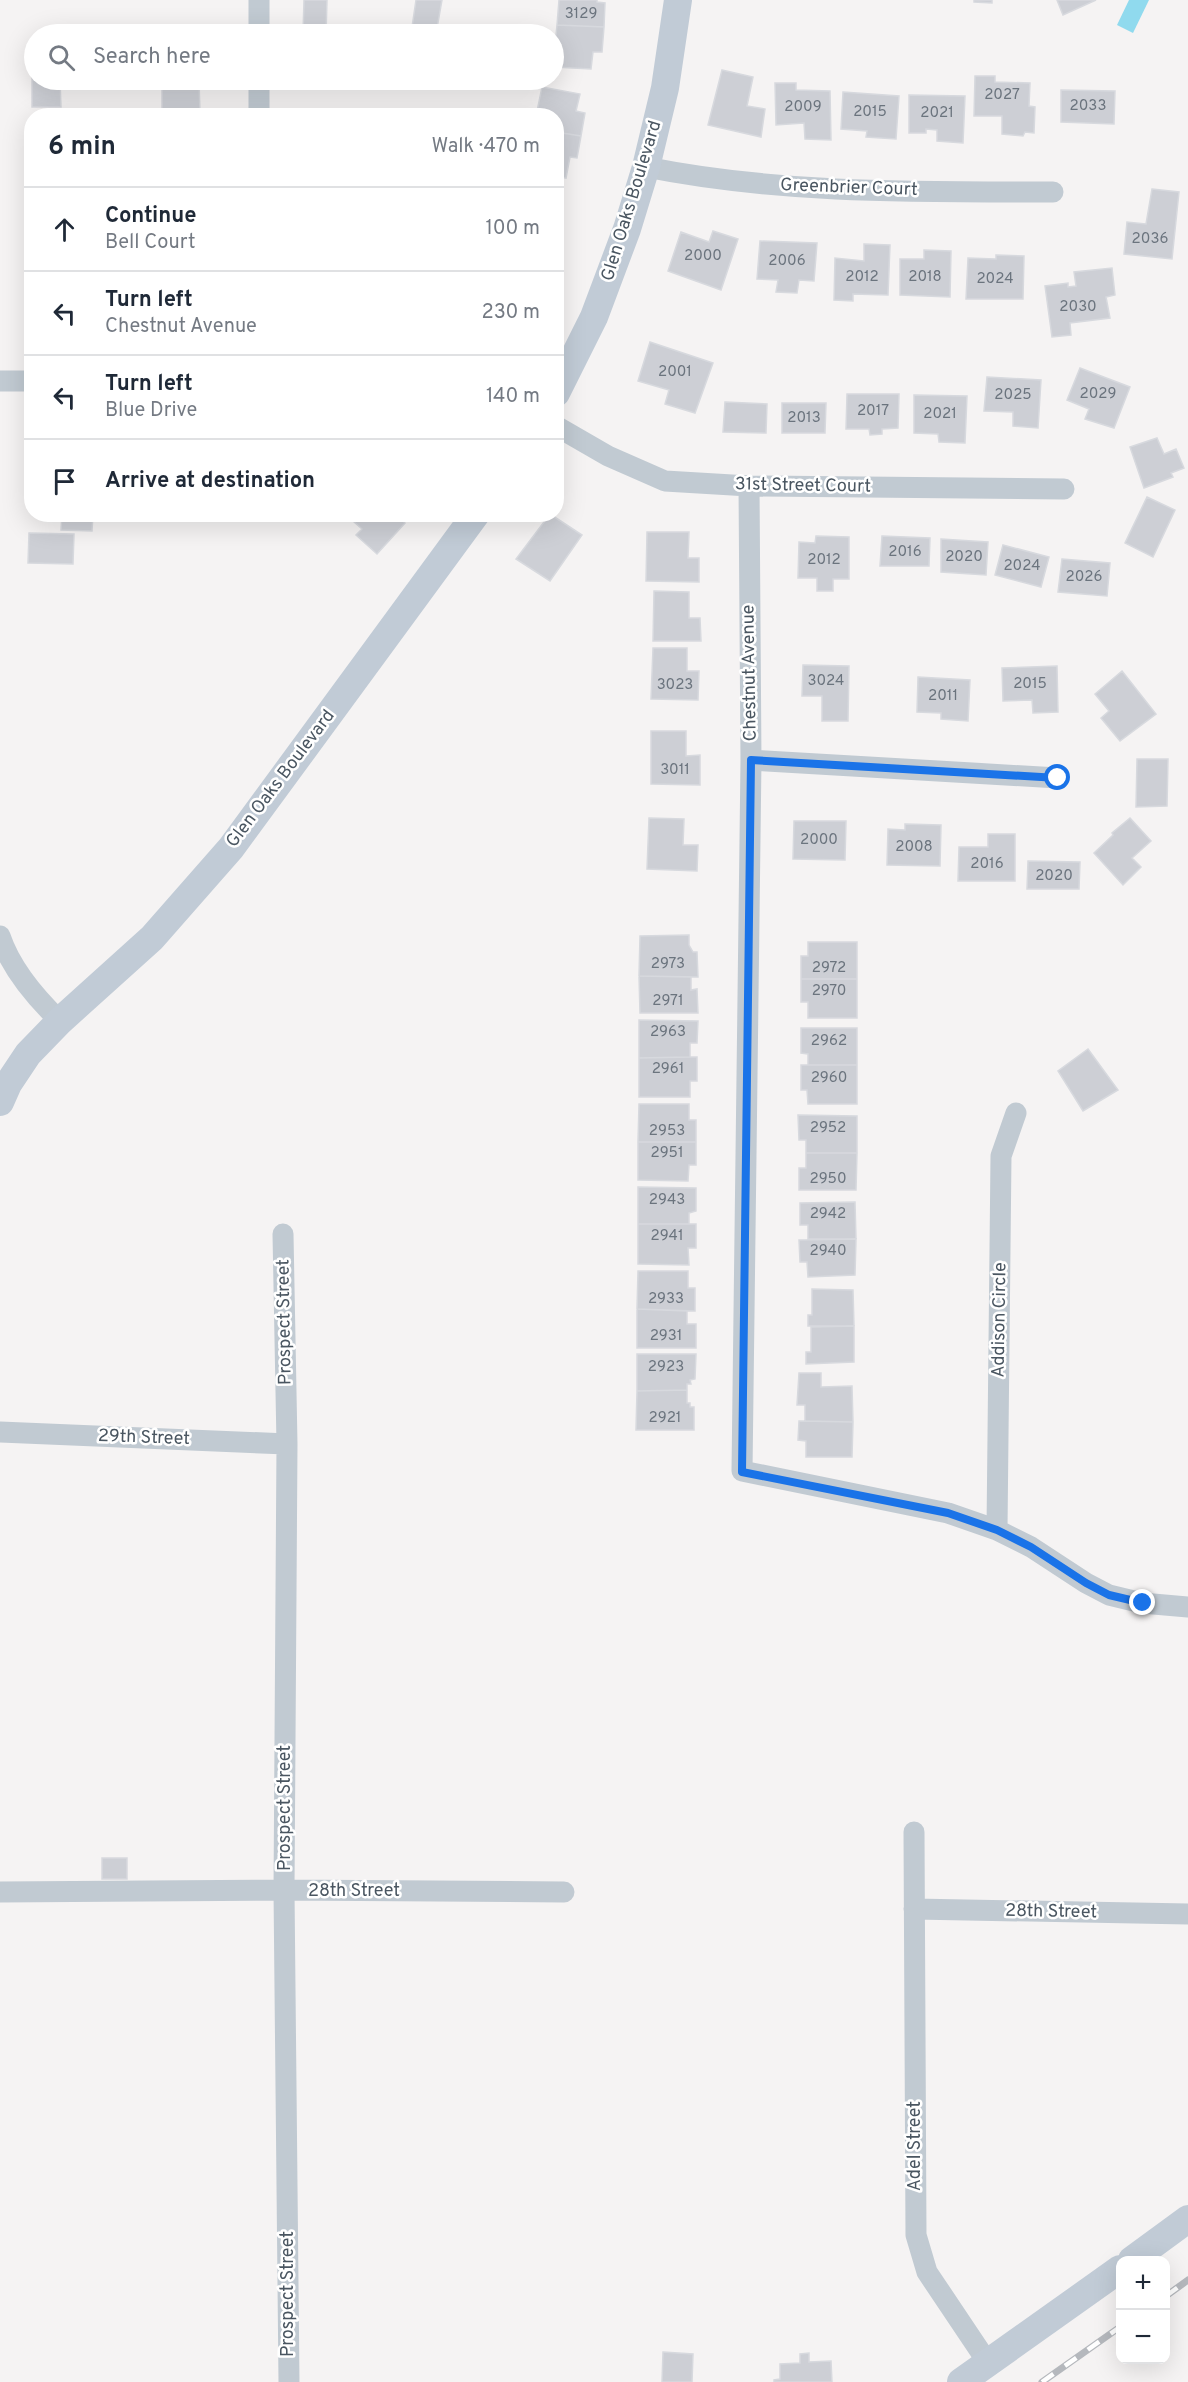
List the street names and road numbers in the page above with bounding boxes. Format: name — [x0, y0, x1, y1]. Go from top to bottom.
street label: Glen Oaks Boulevard — [597, 118, 667, 284]
street label: Greenbrier Court — [780, 174, 918, 202]
street label: 31st Street Court — [735, 473, 871, 499]
street label: Chestnut Avenue — [737, 604, 763, 742]
street label: Glen Oaks Boulevard — [222, 705, 340, 853]
street label: Prospect Street — [272, 1259, 298, 1385]
street label: Addison Circle — [987, 1262, 1013, 1378]
street label: 29th Street — [98, 1425, 190, 1451]
street label: Prospect Street — [274, 1745, 297, 1871]
street label: 28th Street — [308, 1880, 400, 1903]
street label: 28th Street — [1005, 1900, 1097, 1924]
street label: Adel Street — [904, 2101, 927, 2191]
street label: Prospect Street — [277, 2231, 300, 2357]

